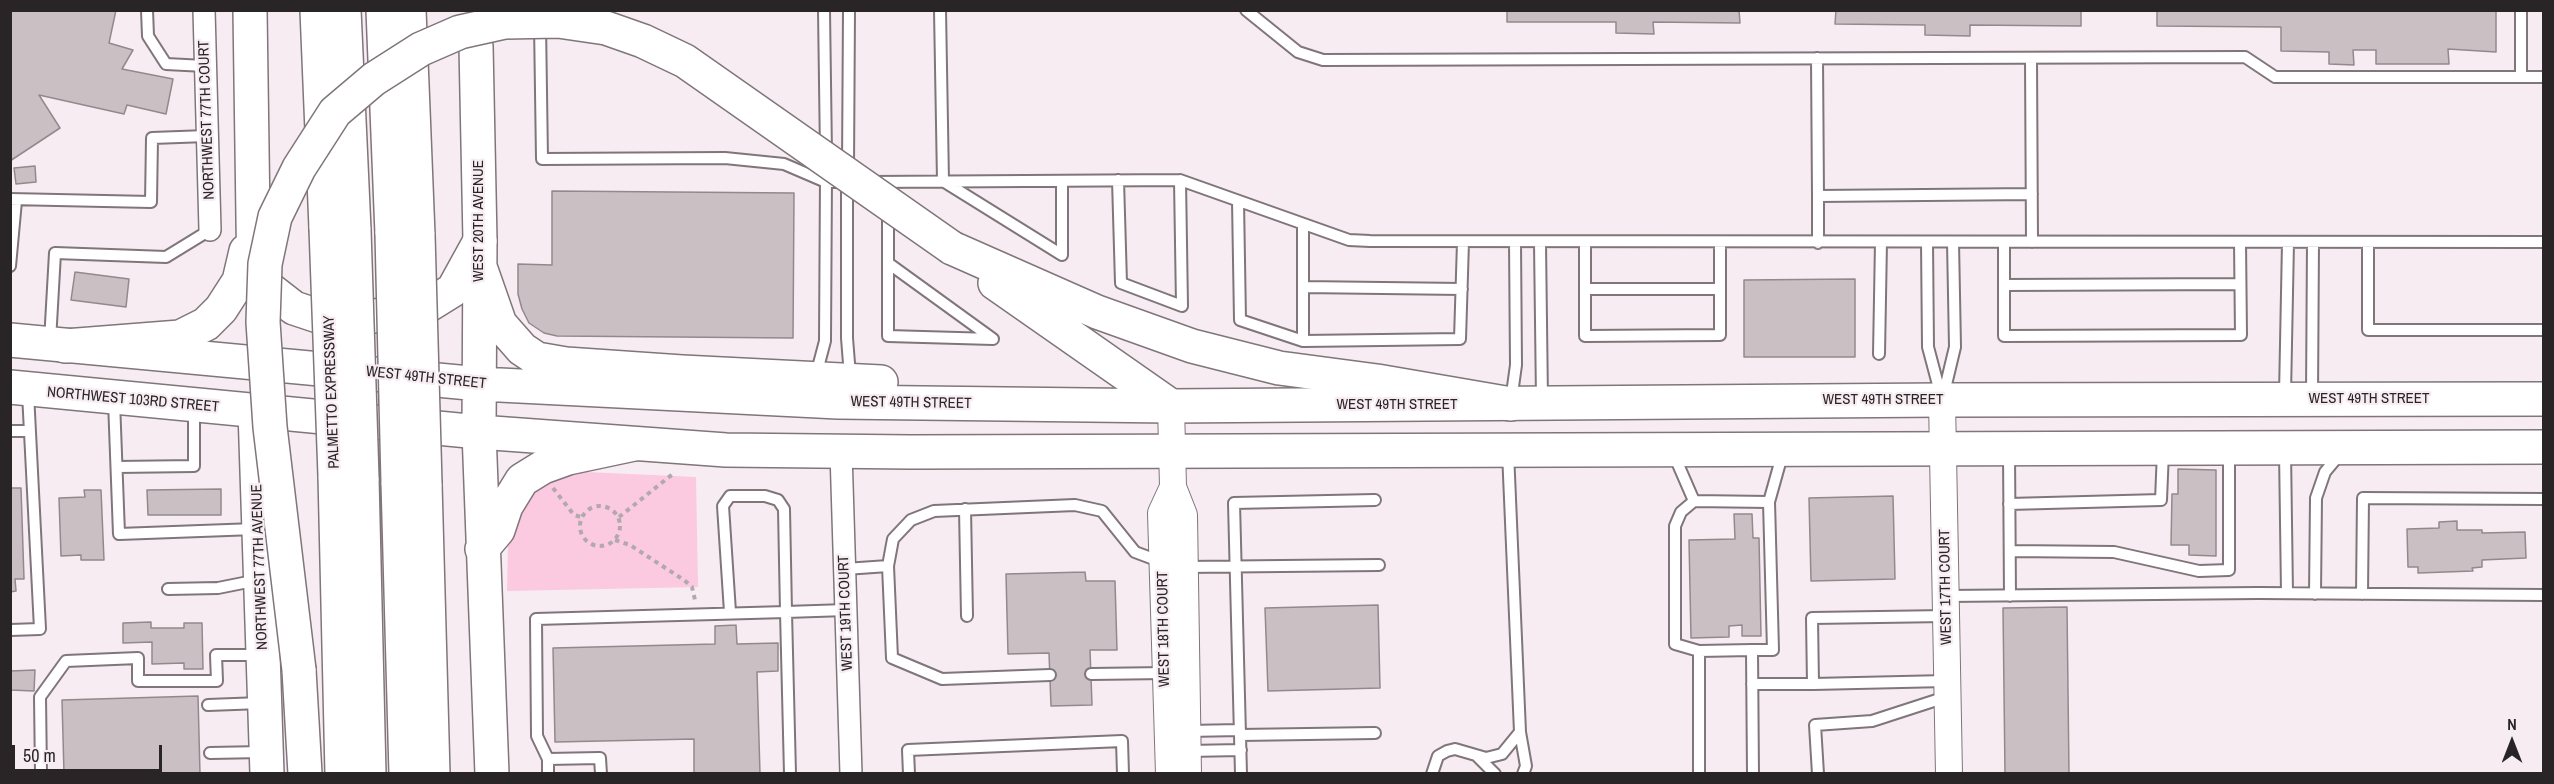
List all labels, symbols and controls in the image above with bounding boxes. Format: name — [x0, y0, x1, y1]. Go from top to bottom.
street label: NORTHWEST 77TH COURT — [195, 40, 219, 200]
street label: WEST 20TH AVENUE — [470, 160, 488, 282]
street label: PALMETTO EXPRESSWAY — [320, 315, 344, 469]
street label: WEST 49TH STREET — [365, 363, 487, 393]
street label: NORTHWEST 103RD STREET — [46, 384, 220, 416]
street label: WEST 49TH STREET — [2309, 390, 2429, 408]
street label: WEST 49TH STREET — [1823, 391, 1943, 409]
street label: WEST 49TH STREET — [850, 393, 972, 413]
street label: WEST 49TH STREET — [1337, 396, 1457, 414]
street label: NORTHWEST 77TH AVENUE — [248, 484, 272, 650]
street label: WEST 17TH COURT — [1936, 529, 1956, 645]
street label: WEST 19TH COURT — [835, 555, 857, 671]
street label: WEST 18TH COURT — [1154, 571, 1174, 687]
north arrow — [2482, 712, 2542, 772]
text: N — [2507, 713, 2517, 735]
scale bar — [15, 733, 165, 771]
text: 50 m — [23, 743, 56, 768]

